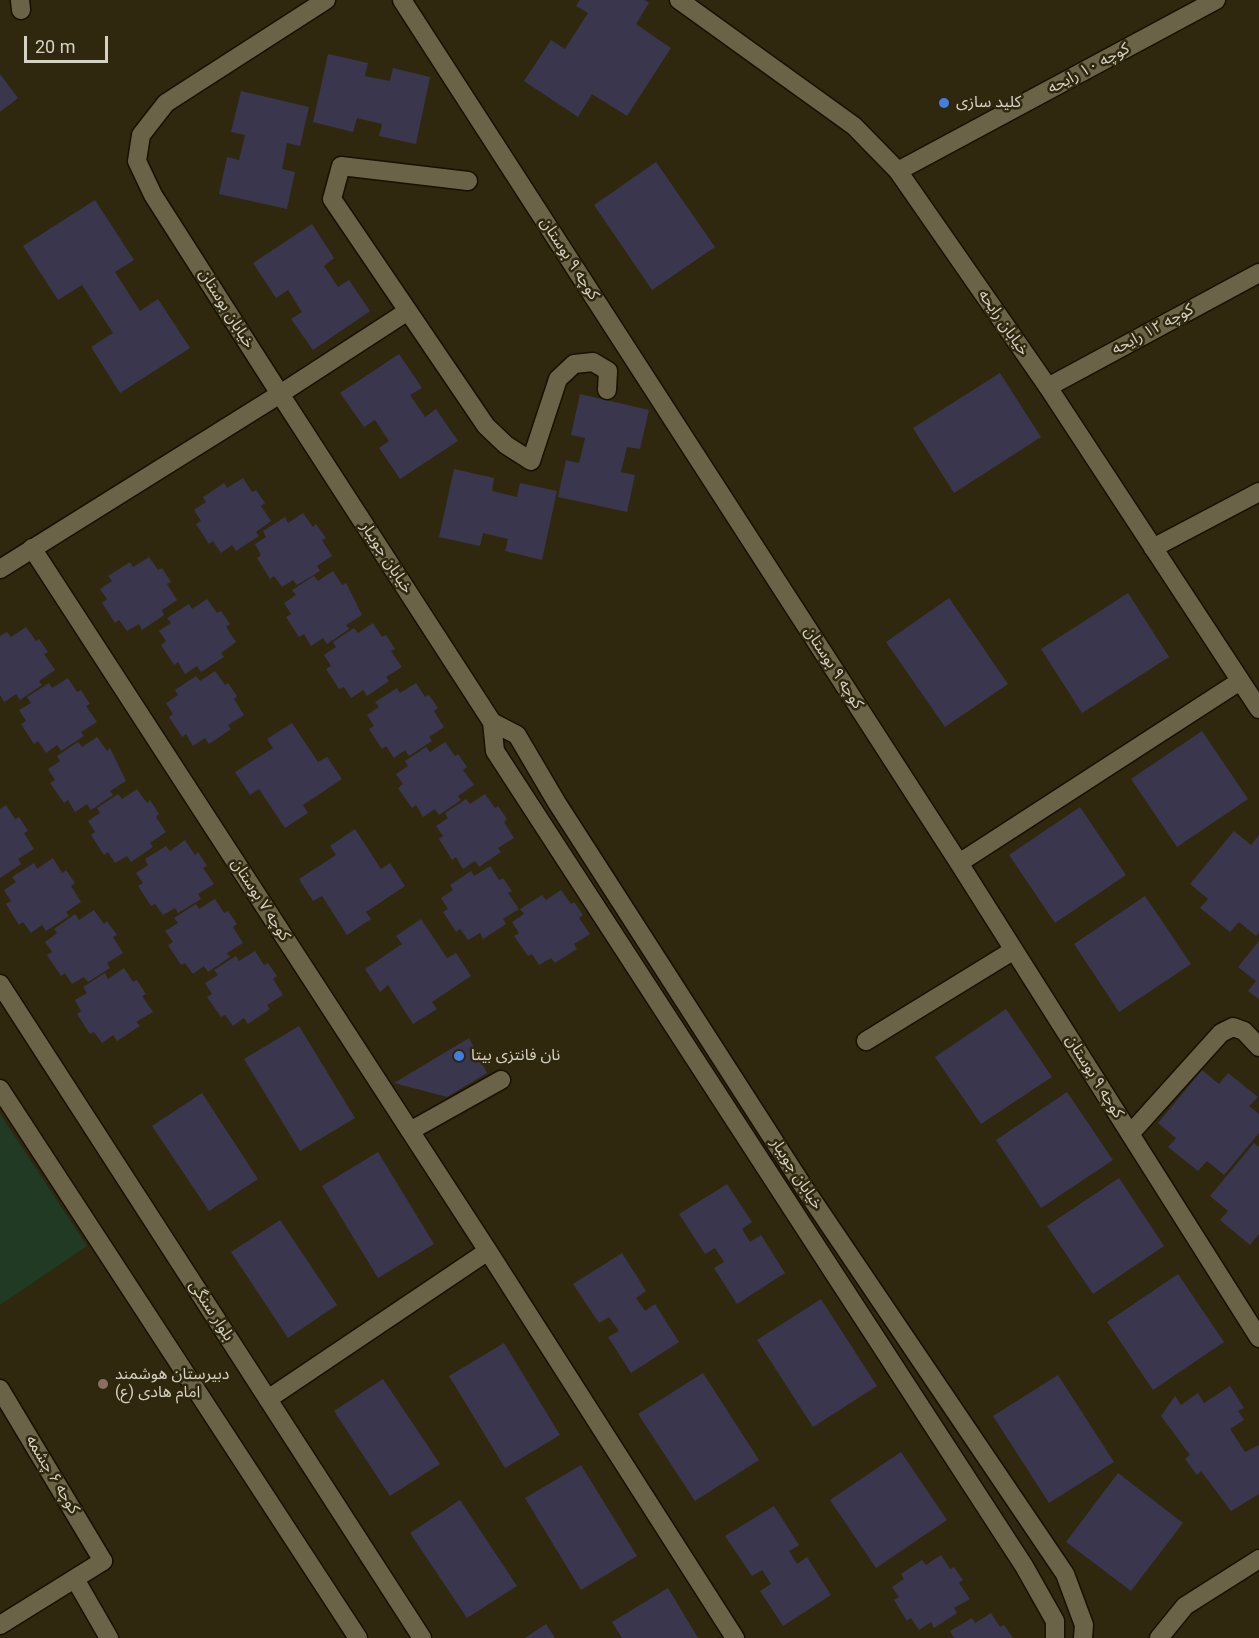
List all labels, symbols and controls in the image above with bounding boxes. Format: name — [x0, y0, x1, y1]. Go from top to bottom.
scale bar — [27, 24, 111, 62]
text: 20 m — [35, 36, 75, 57]
street label: کوچه ۱۰ رایحه — [1045, 39, 1133, 99]
place label: کلید سازی — [956, 93, 1021, 113]
marker: کلید سازی — [937, 96, 951, 110]
street label: کوچه ۹ بوستان — [535, 214, 603, 304]
street label: خیابان بوستان — [194, 266, 258, 352]
street label: خیابان رایحه — [973, 286, 1033, 360]
street label: کوچه ۱۲ رایحه — [1109, 300, 1197, 360]
street label: خیابان جویبار — [356, 519, 416, 597]
street label: کوچه ۹ بوستان — [799, 623, 867, 713]
street label: کوچه ۷ بوستان — [226, 855, 294, 945]
street label: کوچه ۹ بوستان — [1061, 1032, 1127, 1122]
place label: نان فانتزی بیتا — [471, 1046, 560, 1066]
marker: نان فانتزی بیتا — [452, 1049, 466, 1063]
street label: خیابان جویبار — [766, 1135, 826, 1213]
street label: بلوار سنگی — [184, 1277, 238, 1345]
place label: دبیرستان هوشمند امام هادی (ع) — [115, 1365, 229, 1403]
marker: دبیرستان هوشمند امام هادی (ع) — [96, 1377, 110, 1391]
street label: کوچه ۶ چشمه — [21, 1432, 83, 1518]

